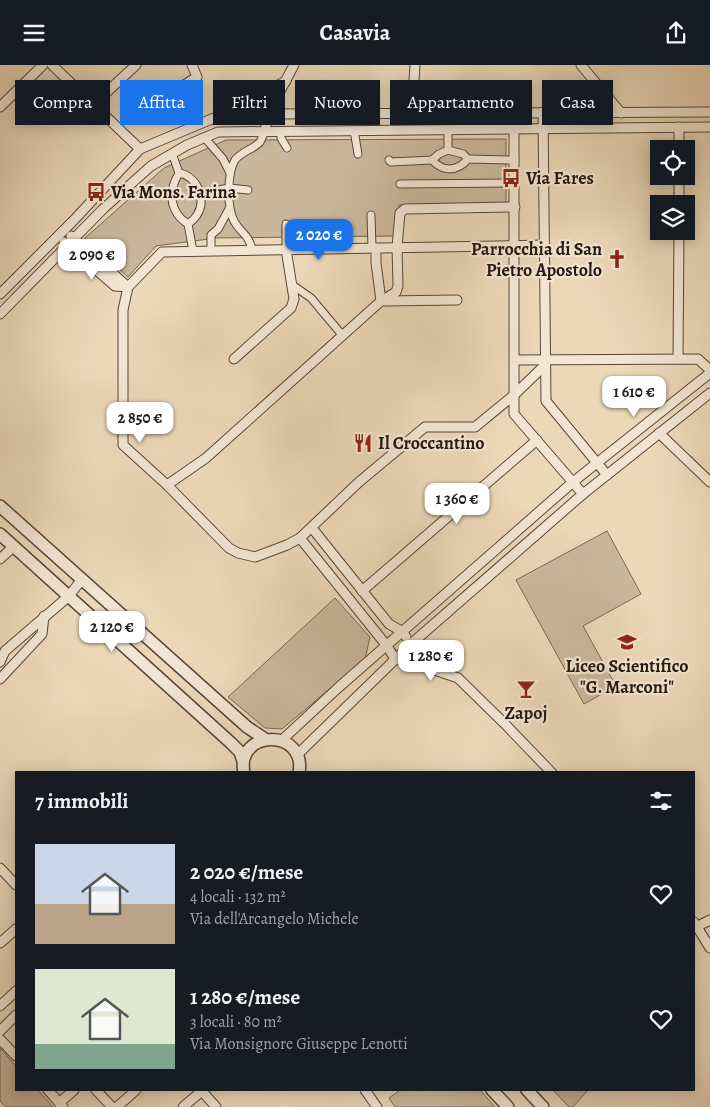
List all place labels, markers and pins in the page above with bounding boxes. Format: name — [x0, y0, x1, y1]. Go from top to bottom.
place label: Via Fares — [525, 166, 594, 190]
bus stop icon: Via Fares — [500, 167, 522, 189]
place label: Via Mons. Farina — [110, 180, 237, 204]
bus stop icon: Via Mons. Farina — [85, 181, 107, 203]
pin: 2 020 € — [273, 219, 365, 261]
place label: Parrocchia di San Pietro Apostolo — [471, 237, 602, 282]
pin: 2 090 € — [46, 239, 138, 281]
church icon: Parrocchia di San Pietro Apostolo — [606, 248, 628, 270]
pin: 1 610 € — [588, 375, 680, 418]
pin: 2 850 € — [94, 401, 186, 444]
place label: Il Croccantino — [378, 431, 485, 455]
restaurant icon: Il Croccantino — [352, 432, 374, 454]
pin: 1 360 € — [411, 483, 503, 525]
pin: 2 120 € — [66, 611, 158, 653]
school or university icon: Liceo Scientifico "G. Marconi" — [616, 631, 638, 653]
pin: 1 280 € — [385, 639, 477, 682]
place label: Liceo Scientifico "G. Marconi" — [565, 654, 689, 699]
bar icon: Zapoj — [515, 678, 537, 700]
place label: Zapoj — [504, 701, 548, 725]

